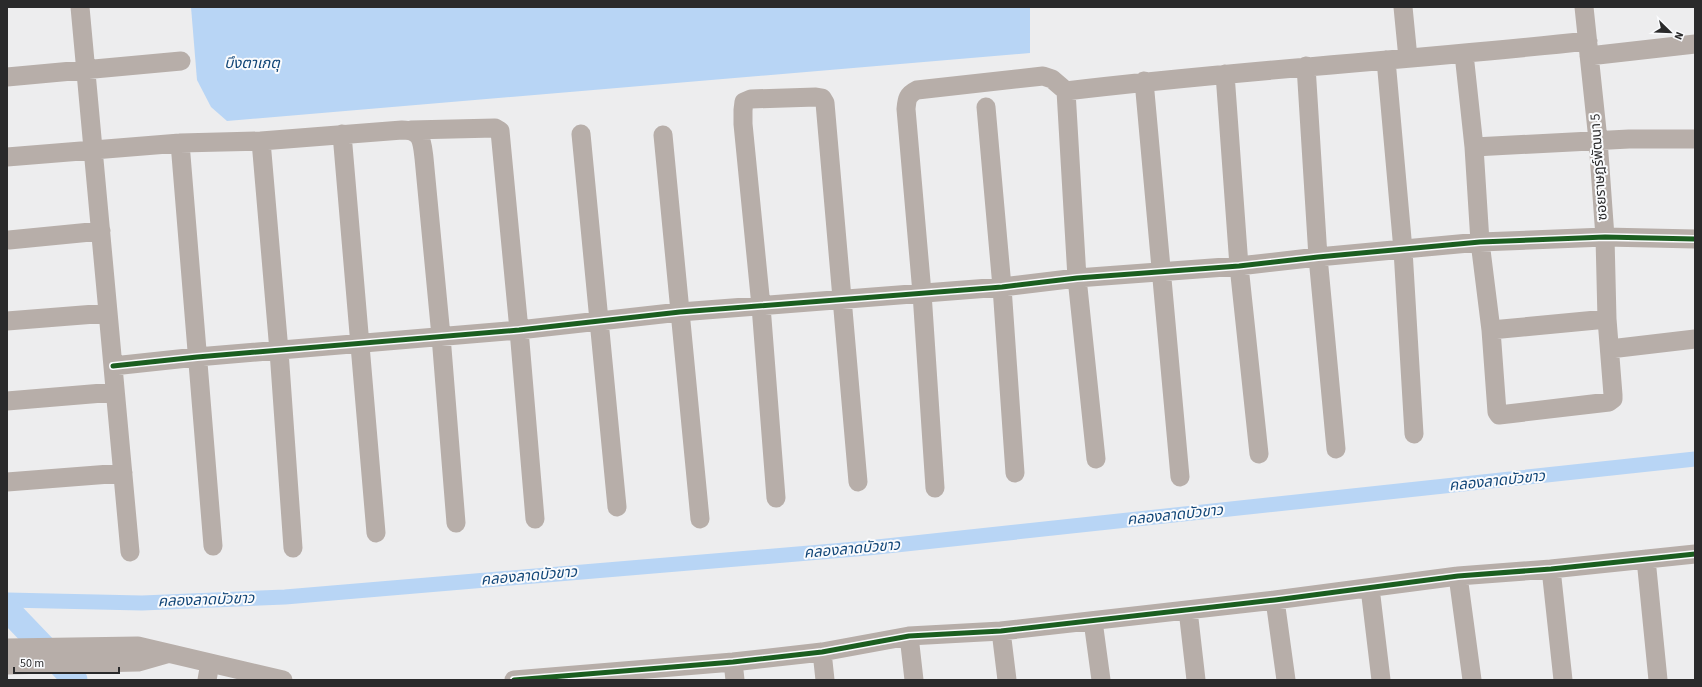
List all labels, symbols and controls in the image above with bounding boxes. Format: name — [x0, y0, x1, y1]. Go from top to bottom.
north arrow — [1650, 12, 1690, 52]
text: N — [1670, 29, 1687, 42]
water label: บึงตาเกตุ — [224, 53, 281, 74]
street label: ซอยราษฎร์พัฒนา 5 — [1585, 113, 1613, 221]
water label: คลองลาดบัวขาว — [1448, 465, 1547, 496]
water label: คลองลาดบัวขาว — [1126, 499, 1225, 530]
water label: คลองลาดบัวขาว — [803, 534, 902, 564]
water label: คลองลาดบัวขาว — [480, 561, 579, 591]
water label: คลองลาดบัวขาว — [157, 588, 255, 612]
scale bar — [14, 649, 119, 675]
text: 50 m — [20, 655, 44, 672]

